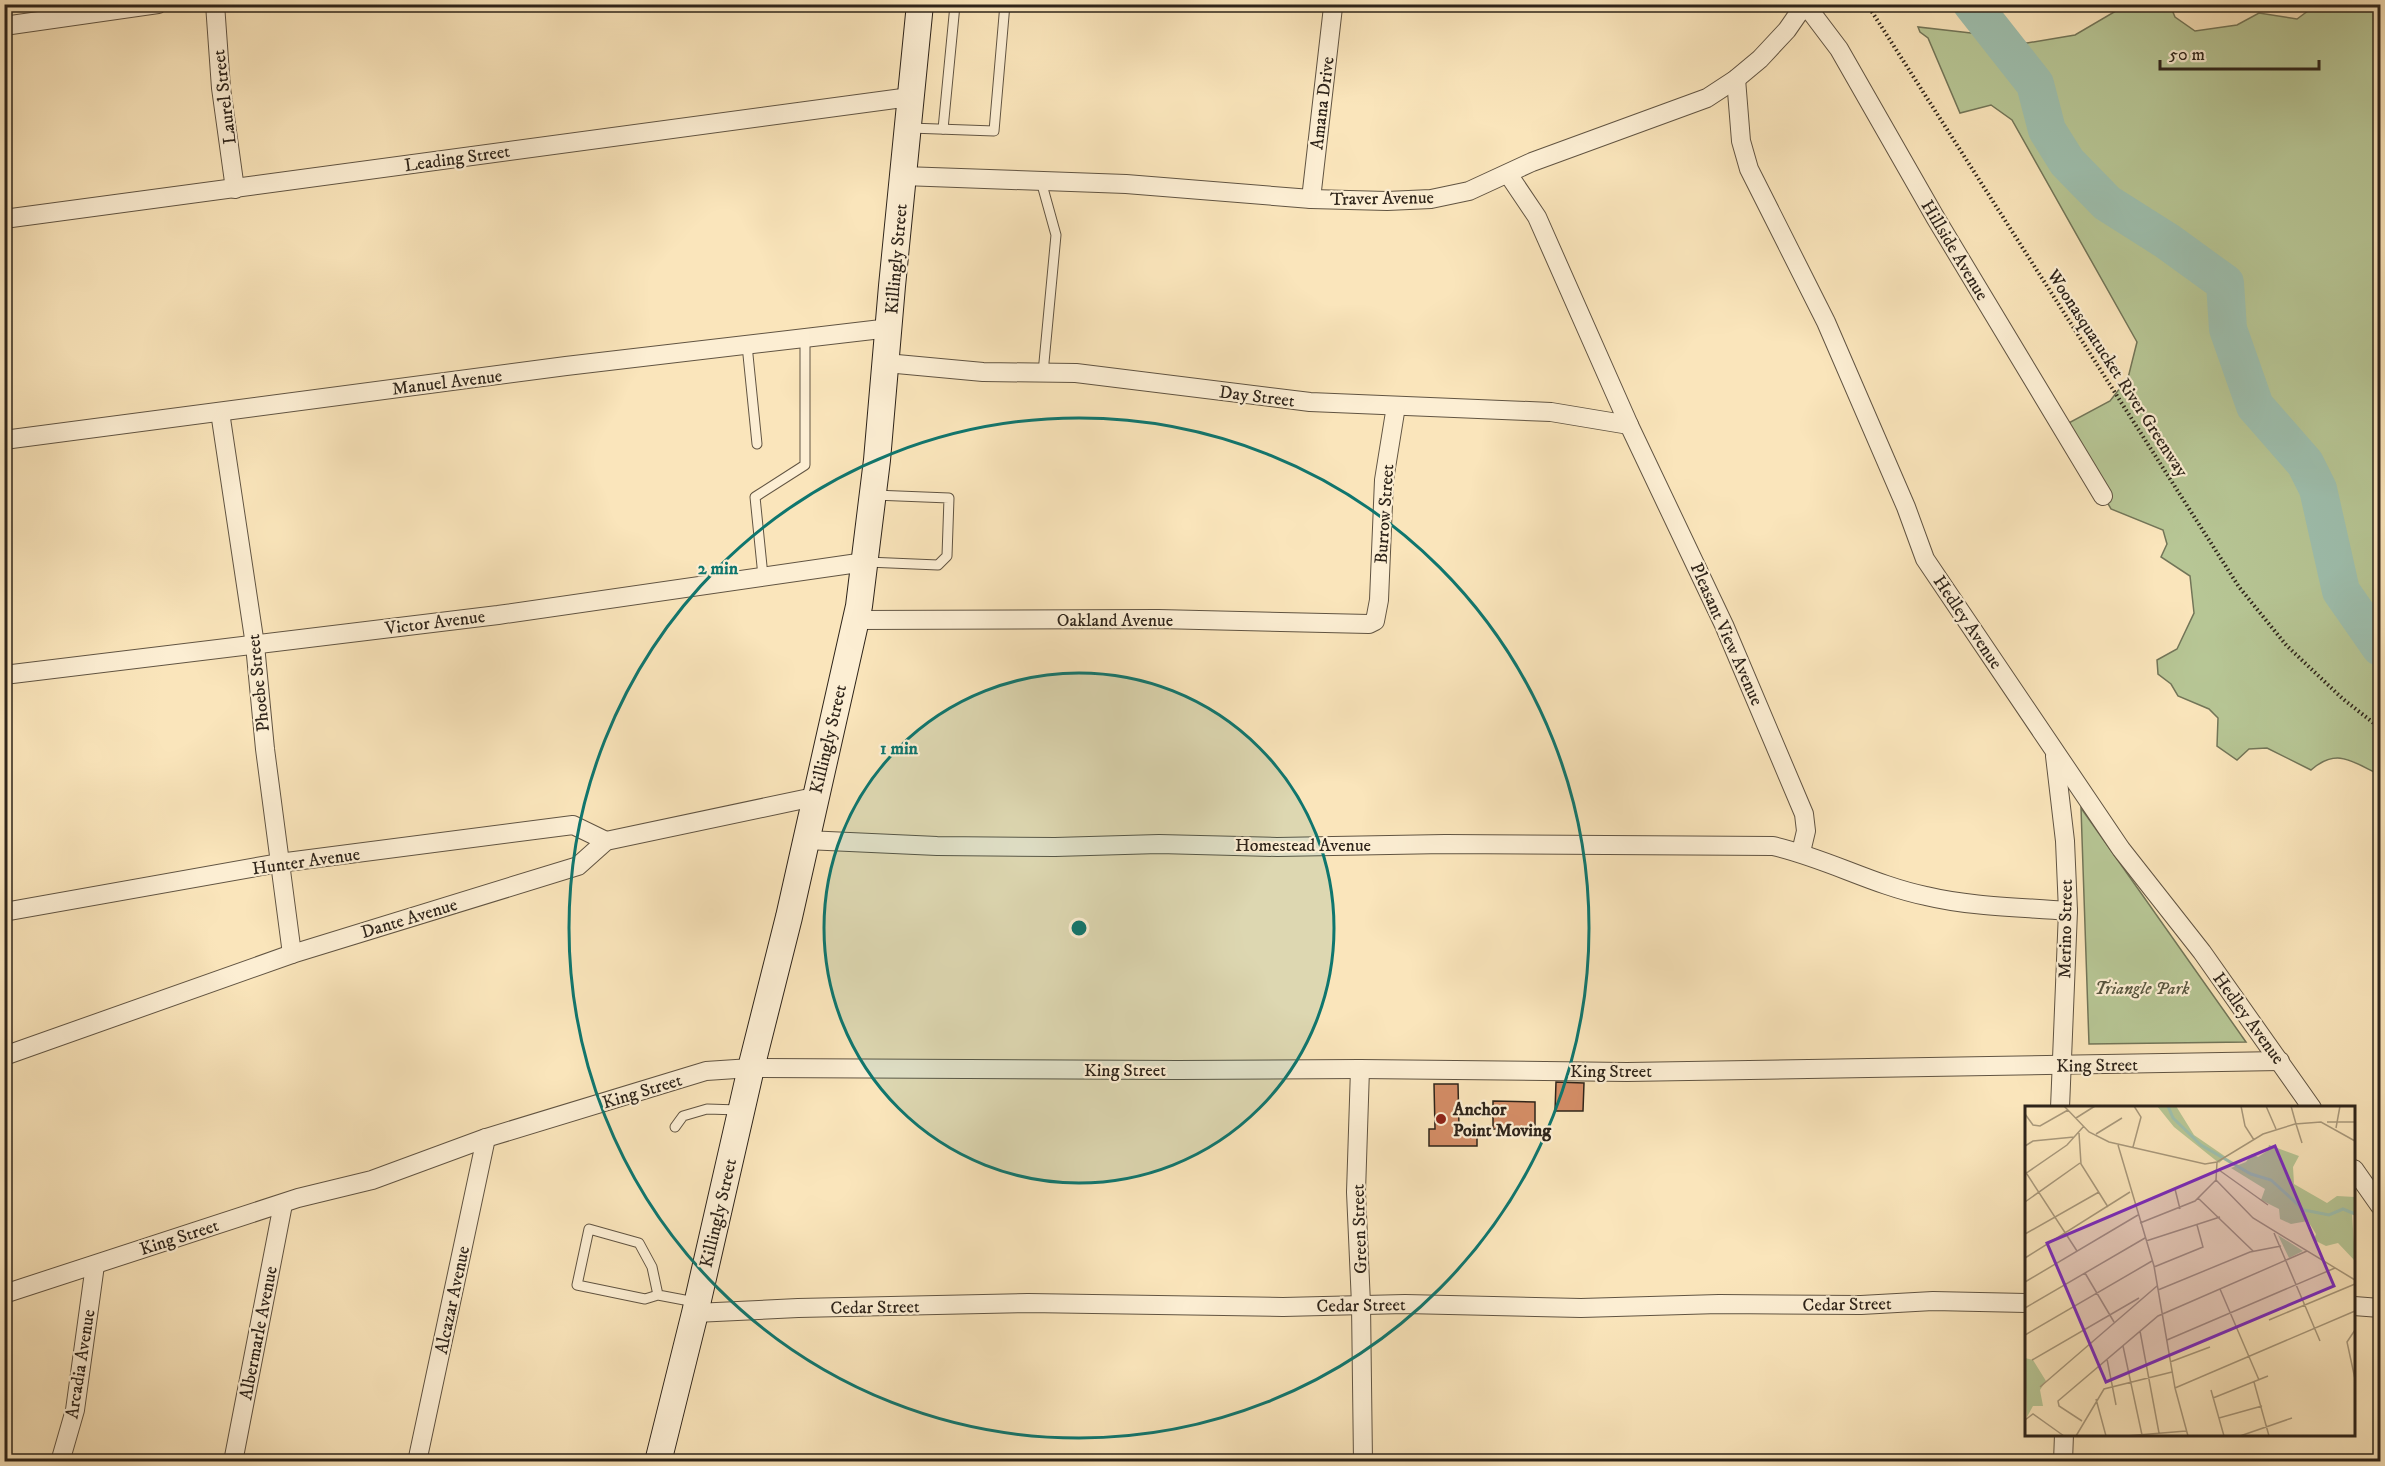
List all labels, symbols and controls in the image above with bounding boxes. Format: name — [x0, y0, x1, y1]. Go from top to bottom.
scale bar — [2160, 33, 2319, 71]
text: 50 m — [2169, 44, 2205, 66]
street label: Laurel Street — [208, 48, 242, 146]
street label: Amana Drive — [1306, 55, 1340, 151]
street label: Leading Street — [403, 141, 512, 177]
street label: Traver Avenue — [1330, 187, 1434, 211]
street label: Hillside Avenue — [1916, 196, 1993, 305]
street label: Killingly Street — [881, 203, 913, 315]
street label: Woonasquatucket River Greenway — [2041, 265, 2193, 482]
street label: Manuel Avenue — [391, 365, 503, 401]
street label: Day Street — [1218, 381, 1296, 413]
street label: Burrow Street — [1371, 463, 1399, 565]
text: 2 min — [698, 558, 739, 580]
street label: Pleasant View Avenue — [1685, 560, 1767, 709]
street label: Hedley Avenue — [1928, 571, 2007, 674]
street label: Victor Avenue — [383, 606, 486, 640]
street label: Oakland Avenue — [1057, 610, 1173, 632]
street label: Phoebe Street — [243, 633, 275, 733]
street label: Killingly Street — [806, 682, 852, 796]
text: 1 min — [880, 738, 919, 760]
street label: Homestead Avenue — [1235, 835, 1371, 857]
street label: Hunter Avenue — [251, 844, 361, 880]
street label: Merino Street — [2054, 879, 2078, 979]
street label: Dante Avenue — [359, 894, 460, 944]
centre of rings — [1069, 918, 1089, 938]
street label: Hedley Avenue — [2207, 968, 2289, 1069]
park label: Triangle Park — [2095, 978, 2190, 1000]
street label: King Street — [2056, 1054, 2138, 1078]
street label: King Street — [1084, 1060, 1166, 1082]
street label: King Street — [1570, 1061, 1652, 1083]
street label: King Street — [600, 1069, 685, 1114]
place label: Anchor Point Moving — [1452, 1099, 1552, 1142]
inset map — [2025, 1106, 2355, 1436]
marker: Anchor Point Moving — [1434, 1112, 1448, 1126]
street label: Killingly Street — [696, 1156, 742, 1270]
street label: Green Street — [1347, 1183, 1373, 1274]
street label: King Street — [137, 1215, 222, 1261]
street label: Alcazar Avenue — [431, 1244, 475, 1356]
street label: Albermarle Avenue — [235, 1264, 283, 1402]
street label: Cedar Street — [1802, 1293, 1892, 1317]
street label: Cedar Street — [1316, 1294, 1406, 1318]
street label: Cedar Street — [830, 1296, 920, 1320]
street label: Arcadia Avenue — [61, 1308, 100, 1420]

